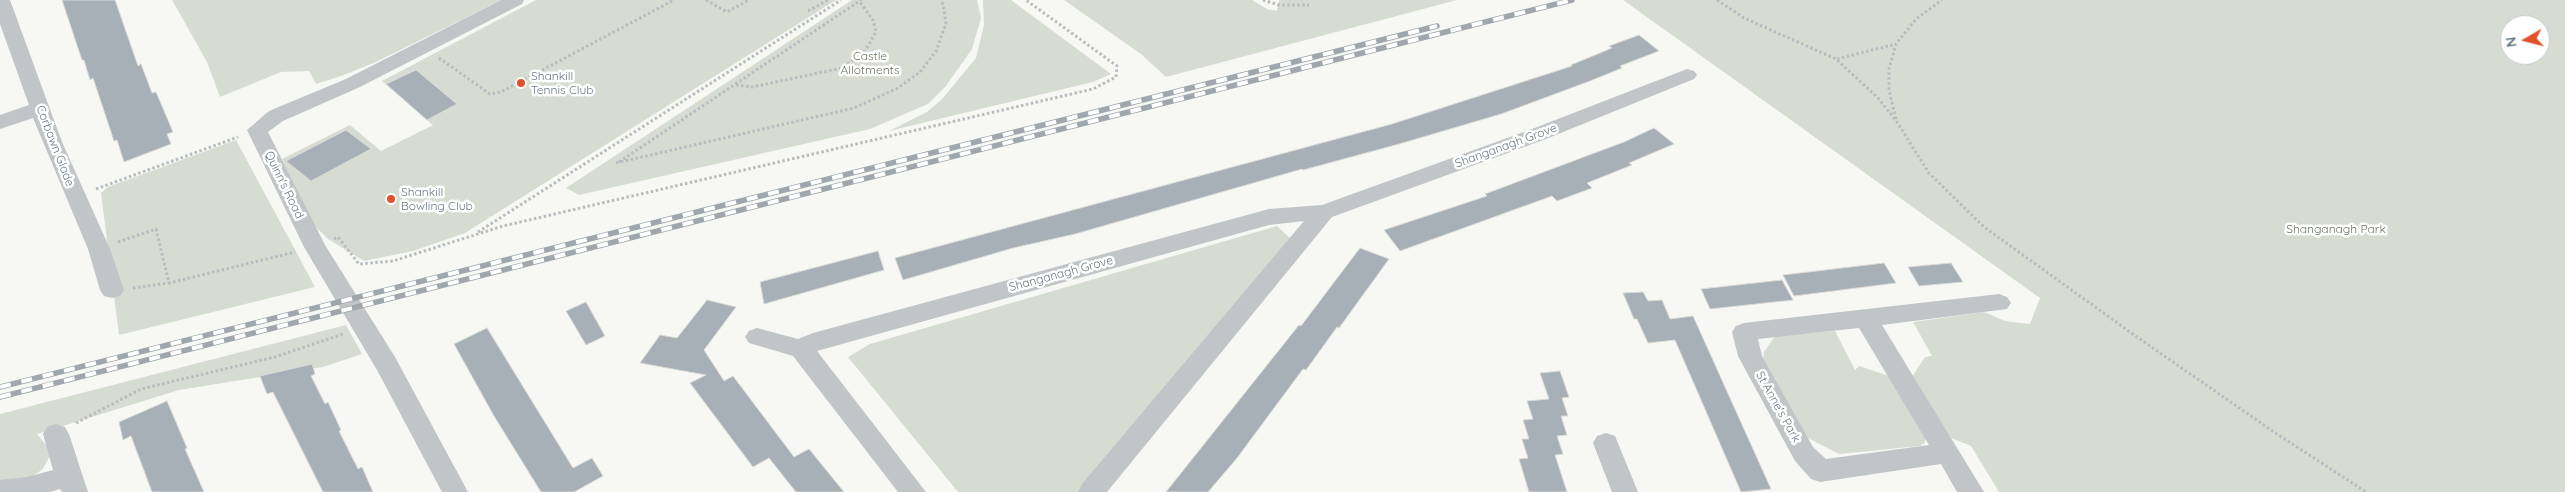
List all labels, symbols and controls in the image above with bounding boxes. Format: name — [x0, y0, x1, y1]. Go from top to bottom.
north arrow — [2500, 15, 2550, 65]
text: N — [2502, 36, 2521, 48]
park label: Castle Allotments — [840, 49, 900, 77]
place label: Shankill Tennis Club — [531, 69, 594, 97]
marker: Shankill Tennis Club — [515, 77, 527, 89]
street label: Corbawn Glade — [33, 103, 77, 189]
street label: Shanganagh Grove — [1453, 121, 1559, 171]
street label: Quinn's Road — [261, 149, 307, 221]
place label: Shankill Bowling Club — [401, 185, 473, 213]
marker: Shankill Bowling Club — [385, 193, 397, 205]
park label: Shanganagh Park — [2286, 222, 2386, 236]
street label: Shanganagh Grove — [1007, 253, 1115, 295]
street label: St Anne's Park — [1753, 369, 1803, 445]

